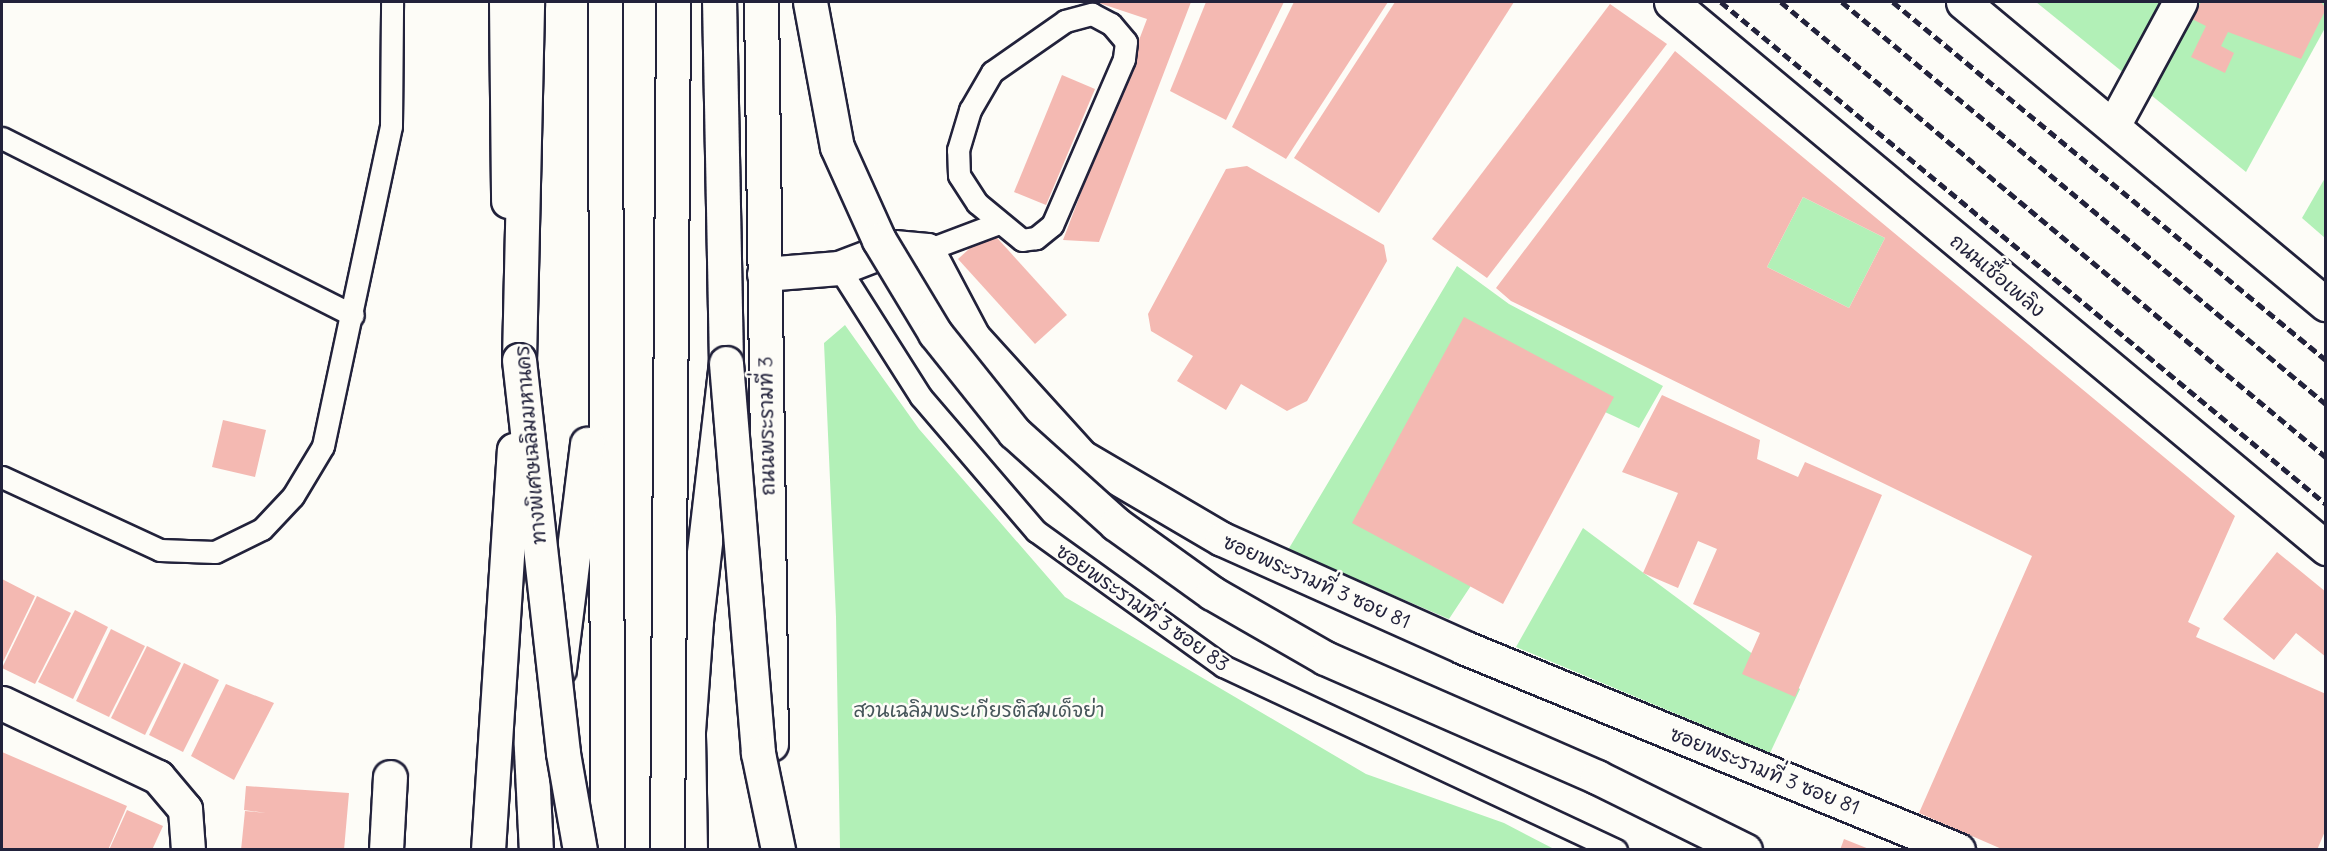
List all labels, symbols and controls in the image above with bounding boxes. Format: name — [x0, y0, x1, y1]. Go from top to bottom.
street label: ถนนเชื้อเพลิง — [1946, 228, 2050, 322]
street label: ทางพิเศษเฉลิมมหานคร — [509, 344, 551, 546]
street label: ถนนพระรามที่ 3 — [753, 356, 779, 496]
street label: ซอยพระรามที่ 3 ซอย 81 — [1220, 529, 1414, 633]
street label: ซอยพระรามที่ 3 ซอย 83 — [1052, 538, 1234, 676]
park label: สวนเฉลิมพระเกียรติสมเด็จย่า — [853, 697, 1105, 721]
street label: ซอยพระรามที่ 3 ซอย 81 — [1667, 721, 1863, 819]

